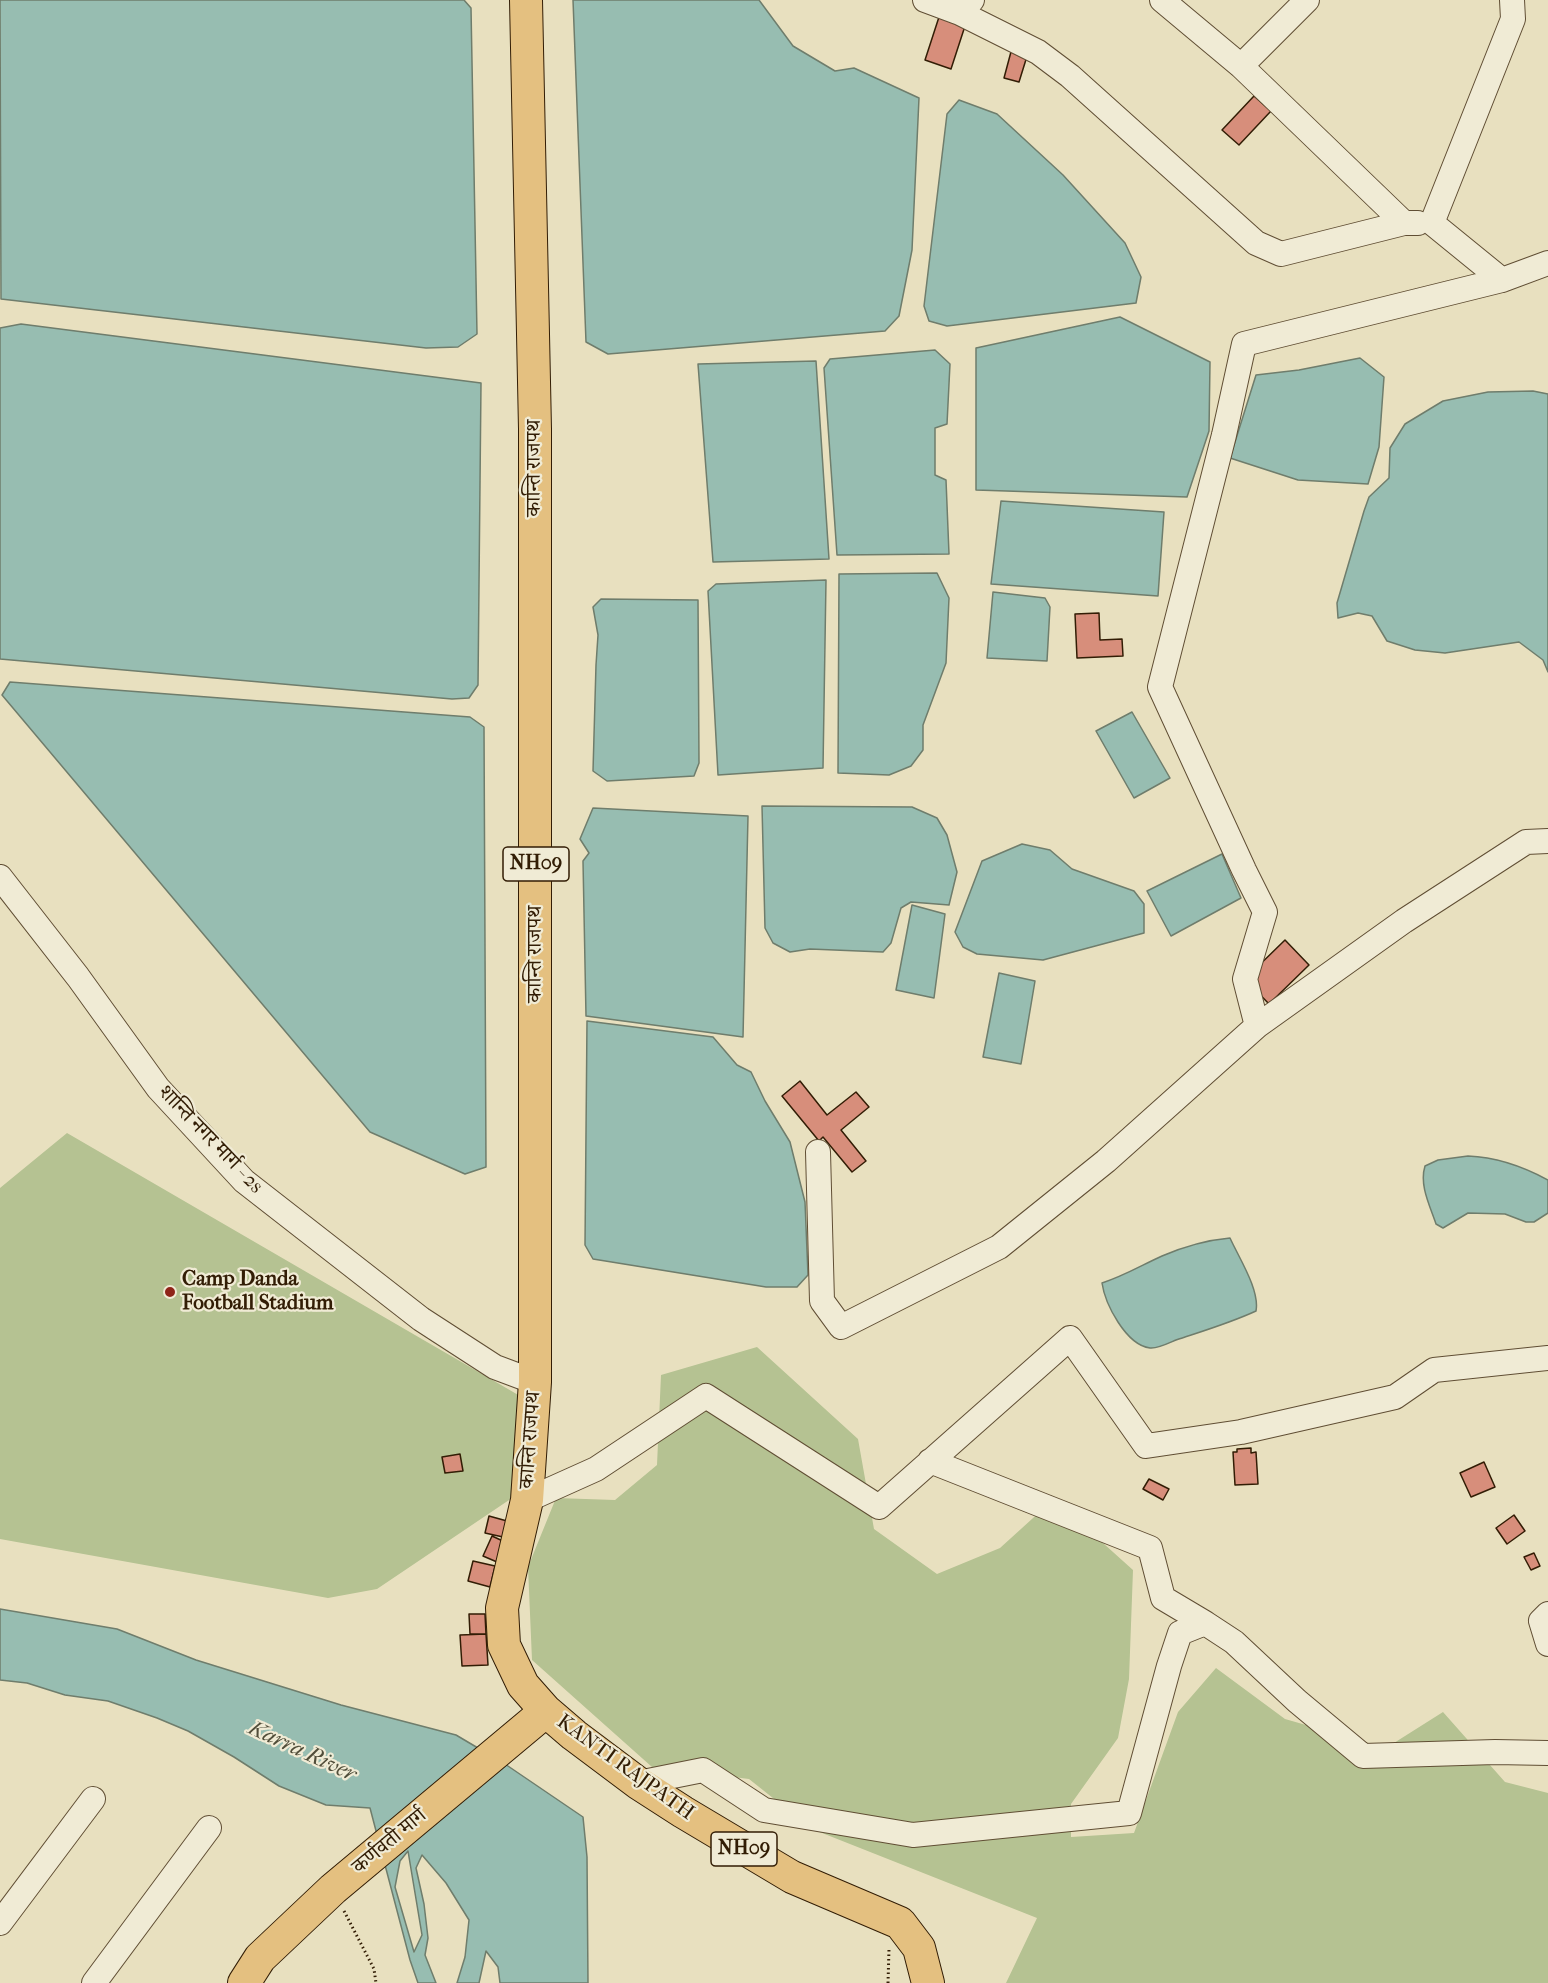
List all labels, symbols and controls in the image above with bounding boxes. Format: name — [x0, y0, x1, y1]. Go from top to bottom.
street label: कान्ति राजपथ — [522, 419, 548, 517]
road number: NH09 — [503, 847, 569, 881]
street label: कान्ति राजपथ — [523, 905, 549, 1003]
street label: शान्ति नगर मार्ग - 2s — [152, 1081, 268, 1199]
place label: Camp Danda Football Stadium — [182, 1267, 334, 1317]
marker: Camp Danda Football Stadium — [163, 1285, 177, 1299]
street label: कान्ति राजपथ — [515, 1391, 547, 1489]
street label: KANTI RAJPATH — [551, 1710, 699, 1826]
water label: Karra River — [244, 1716, 360, 1788]
street label: कर्णवती मार्ग — [348, 1804, 432, 1880]
road number: NH09 — [711, 1832, 777, 1866]

